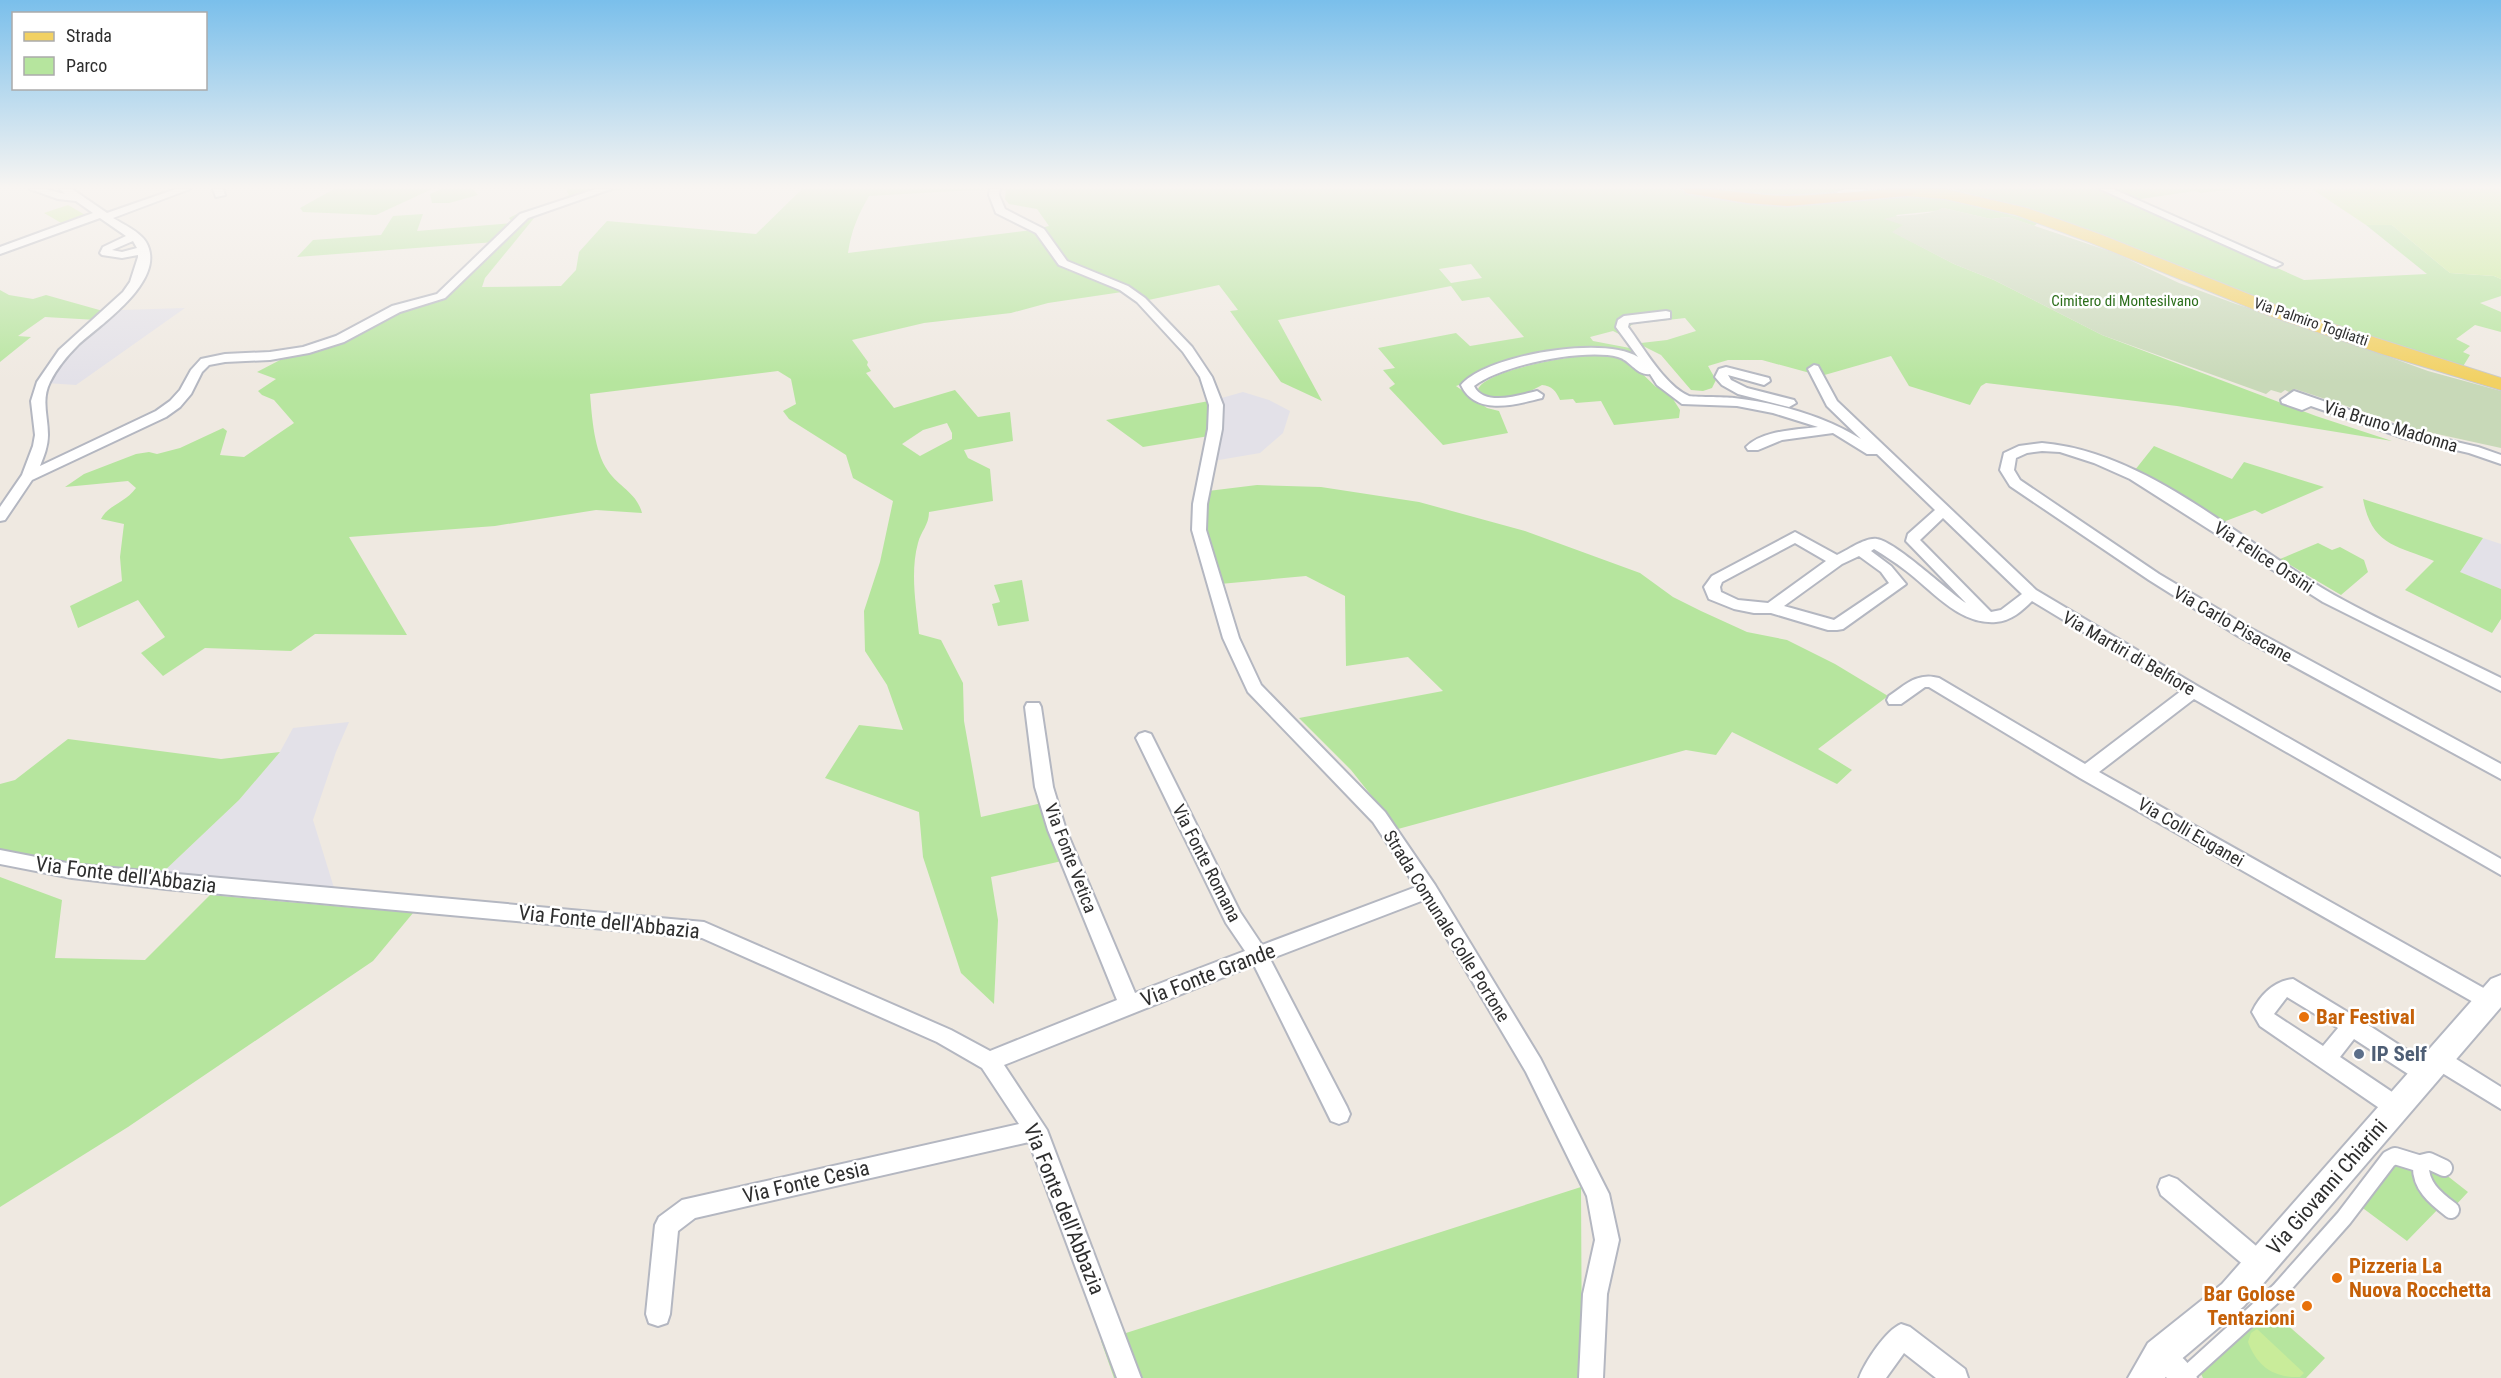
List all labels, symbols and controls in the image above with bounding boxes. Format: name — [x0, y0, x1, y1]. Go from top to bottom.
legend — [12, 12, 207, 90]
text: Strada — [66, 25, 112, 46]
text: Parco — [66, 55, 107, 76]
park label: Cimitero di Montesilvano — [2051, 292, 2199, 310]
street label: Via Palmiro Togliatti — [2252, 294, 2370, 350]
street label: Via Bruno Madonna — [2321, 396, 2461, 456]
street label: Via Felice Orsini — [2210, 517, 2318, 597]
street label: Via Carlo Pisacane — [2170, 582, 2296, 666]
street label: Via Martiri di Belfiore — [2059, 607, 2199, 699]
street label: Via Colli Euganei — [2134, 793, 2248, 871]
street label: Via Fonte Vetica — [1040, 800, 1102, 916]
street label: Via Fonte Romana — [1168, 801, 1246, 925]
street label: Strada Comunale Colle Portone — [1379, 826, 1515, 1026]
street label: Via Fonte dell'Abbazia — [34, 852, 218, 898]
street label: Via Fonte dell'Abbazia — [517, 901, 701, 943]
street label: Via Fonte Grande — [1137, 938, 1279, 1012]
place label: Bar Festival — [2316, 1005, 2415, 1029]
marker: Bar Festival — [2297, 1010, 2311, 1024]
place label: IP Self — [2371, 1042, 2427, 1066]
marker: IP Self — [2352, 1047, 2366, 1061]
street label: Via Giovanni Chiarini — [2262, 1115, 2392, 1259]
street label: Via Fonte dell'Abbazia — [1019, 1120, 1109, 1298]
street label: Via Fonte Cesia — [740, 1156, 872, 1208]
place label: Pizzeria La Nuova Rocchetta — [2349, 1254, 2491, 1302]
marker: Pizzeria La Nuova Rocchetta — [2330, 1271, 2344, 1285]
place label: Bar Golose Tentazioni — [2203, 1282, 2295, 1330]
marker: Bar Golose Tentazioni — [2300, 1299, 2314, 1313]

